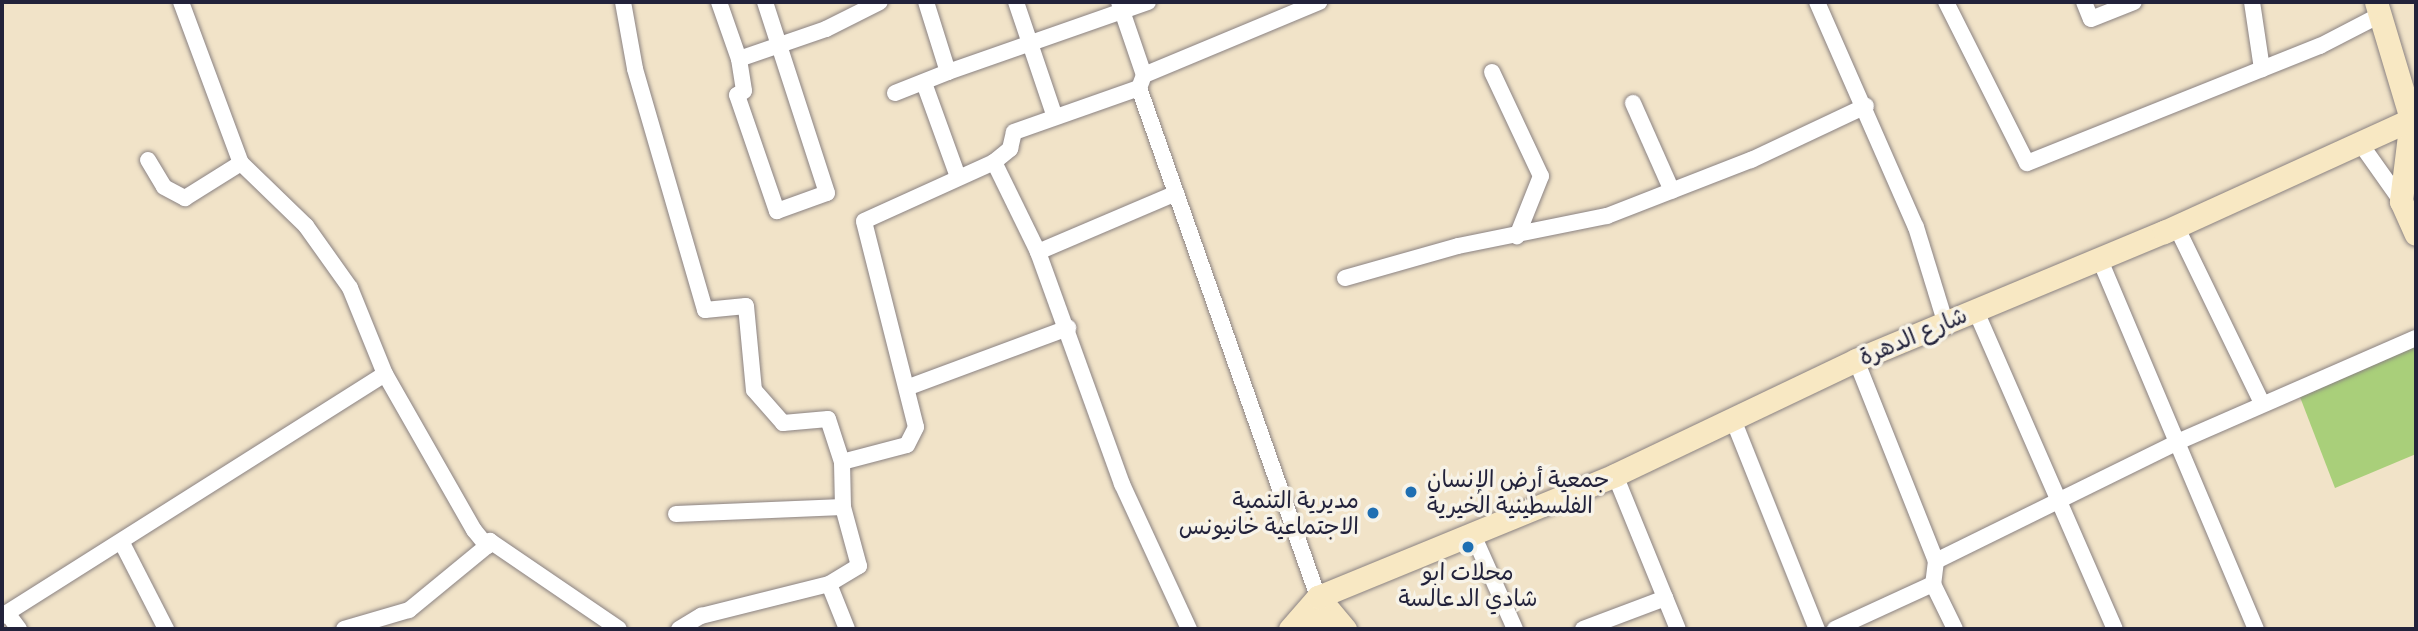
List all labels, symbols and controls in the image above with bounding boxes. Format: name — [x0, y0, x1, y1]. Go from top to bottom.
street label: شارع الدهرة — [1855, 301, 1971, 371]
place label: جمعية أرض الإنسان الفلسطينية الخيرية — [1427, 465, 1610, 519]
marker: جمعية أرض الإنسان الفلسطينية الخيرية — [1401, 482, 1421, 502]
place label: مديرية التنمية الاجتماعية خانيونس — [1179, 486, 1359, 540]
marker: مديرية التنمية الاجتماعية خانيونس — [1365, 505, 1381, 521]
marker: محلات ابو شادي الدعالسة — [1460, 539, 1476, 555]
place label: محلات ابو شادي الدعالسة — [1398, 558, 1538, 612]

